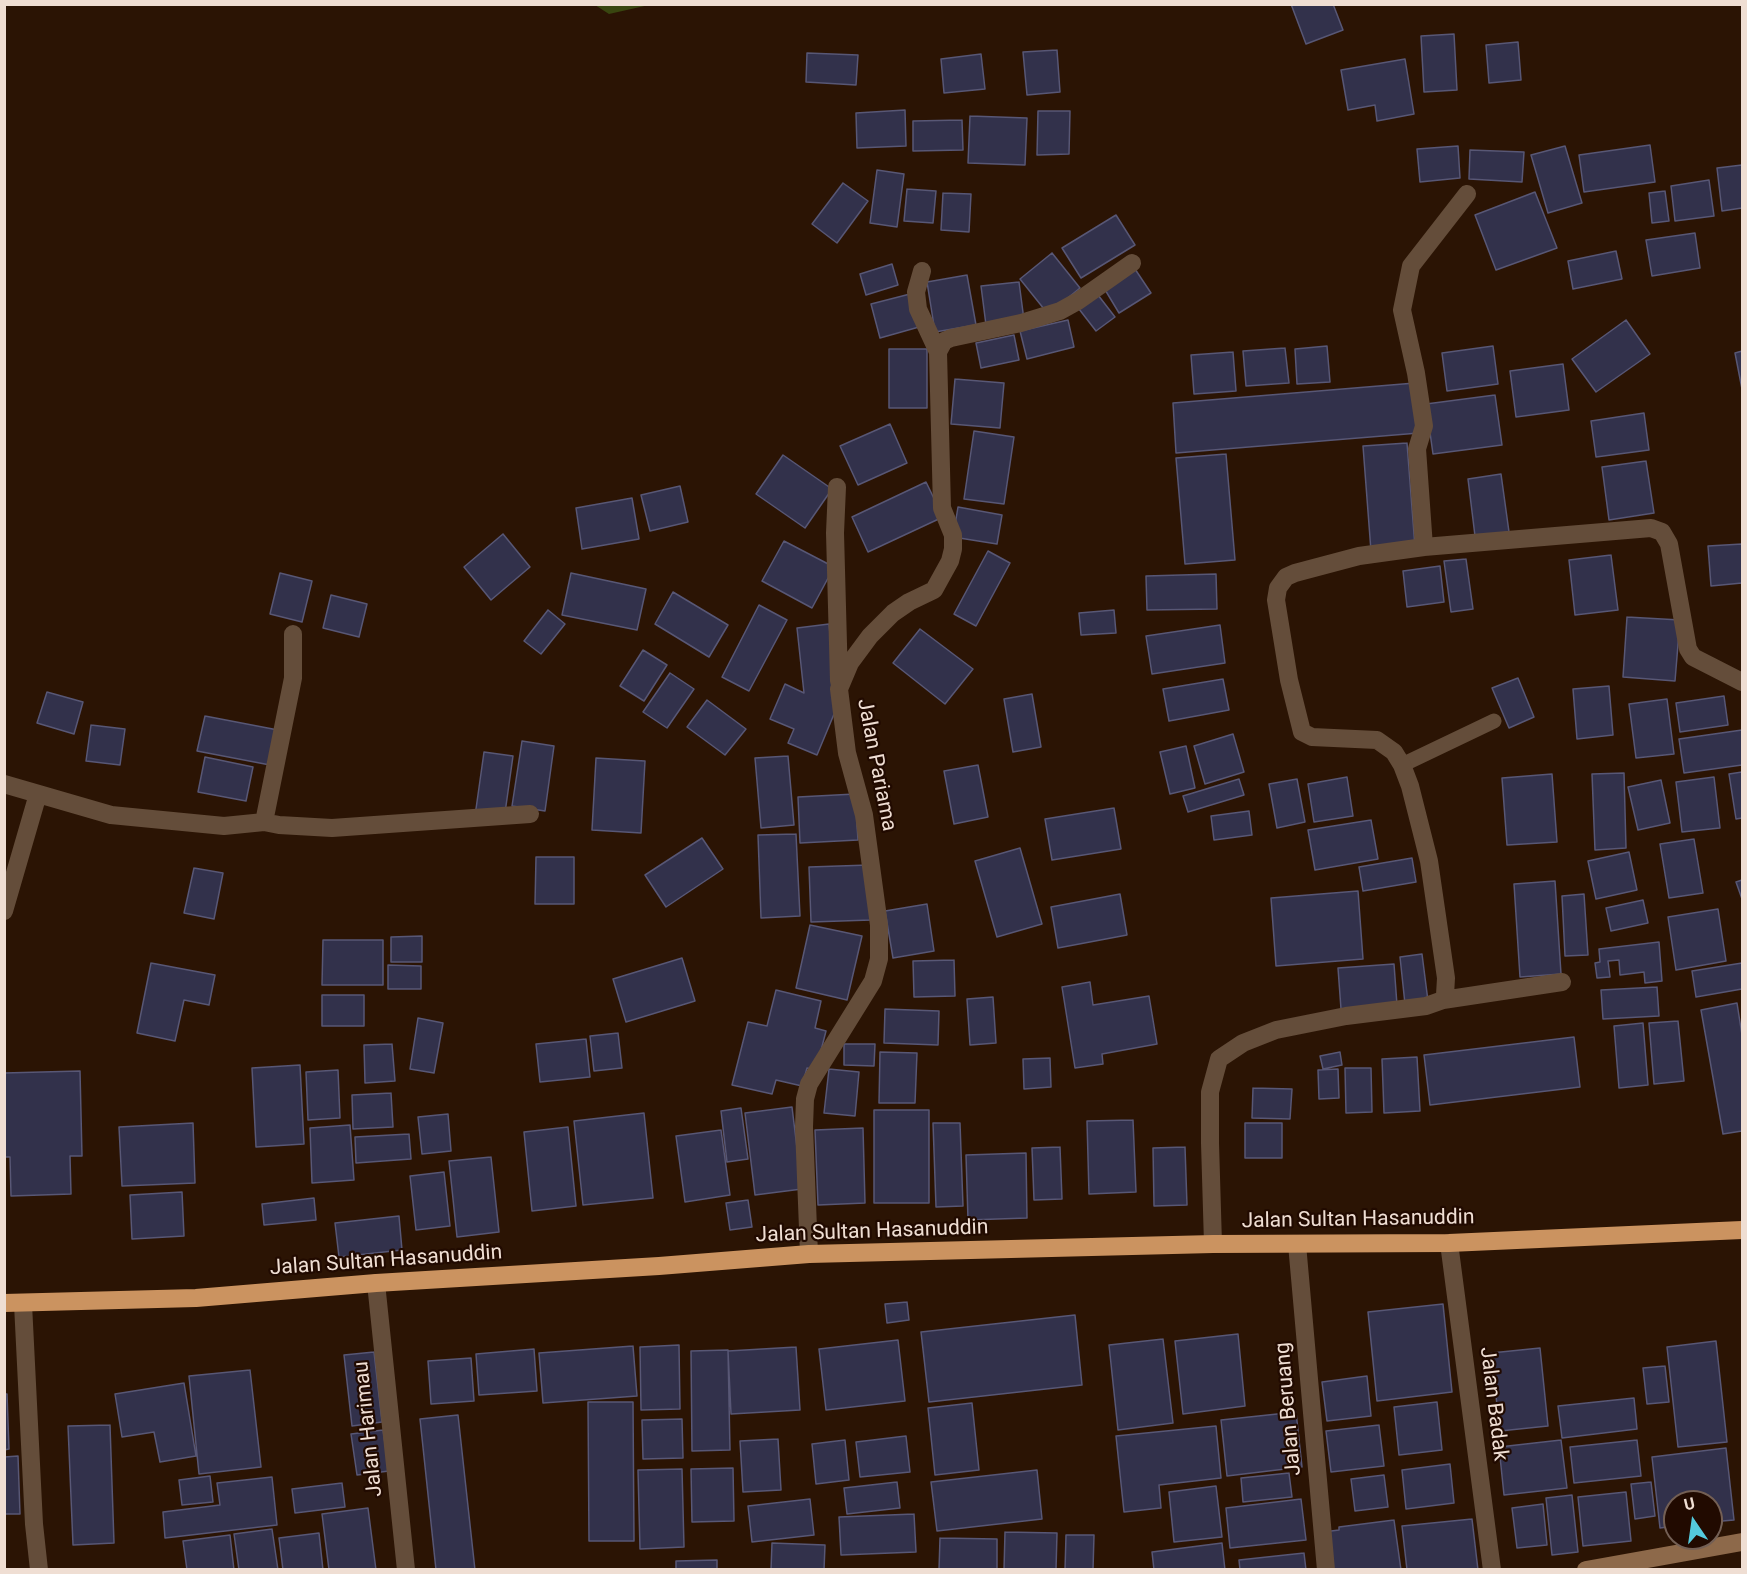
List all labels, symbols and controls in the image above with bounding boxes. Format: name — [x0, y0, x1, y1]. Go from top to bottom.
street label: Jalan Pariama — [851, 697, 901, 833]
street label: Jalan Sultan Hasanuddin — [1241, 1205, 1475, 1235]
street label: Jalan Sultan Hasanuddin — [755, 1215, 989, 1249]
street label: Jalan Sultan Hasanuddin — [269, 1240, 503, 1282]
street label: Jalan Beruang — [1271, 1341, 1307, 1477]
street label: Jalan Badak — [1474, 1346, 1512, 1462]
street label: Jalan Harimau — [349, 1360, 389, 1498]
north arrow — [1663, 1490, 1723, 1550]
text: U — [1682, 1493, 1697, 1514]

